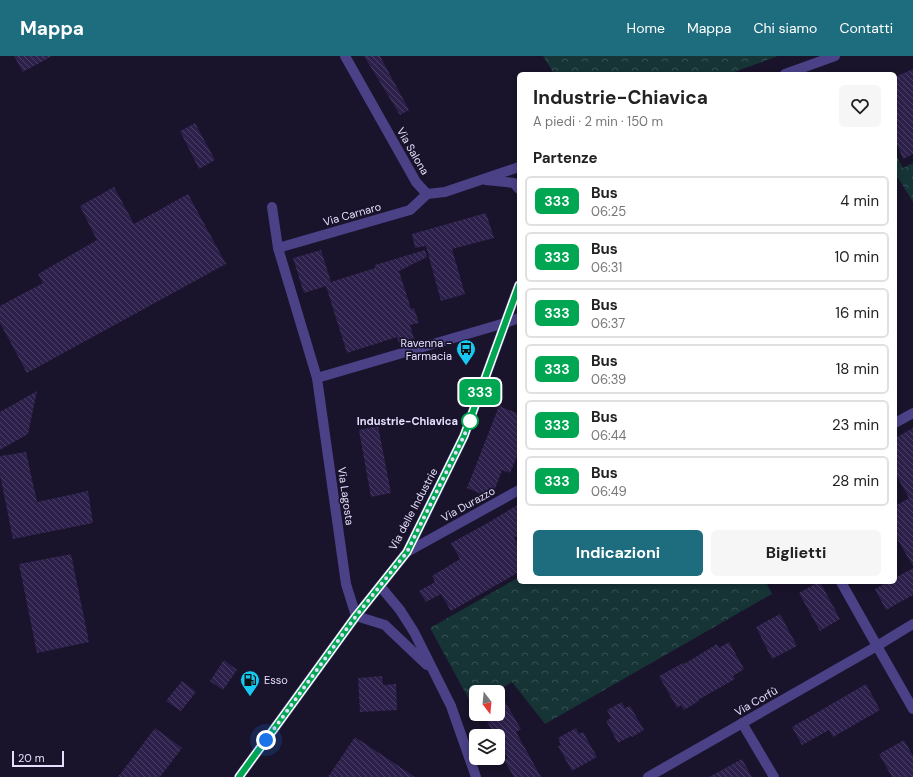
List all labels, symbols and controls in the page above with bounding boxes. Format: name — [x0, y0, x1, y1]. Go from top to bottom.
text: Mappa — [20, 16, 84, 41]
text: Home — [627, 19, 665, 37]
text: Mappa — [687, 19, 731, 37]
text: Chi siamo — [753, 19, 817, 37]
text: Contatti — [839, 19, 893, 37]
text: Industrie-Chiavica — [533, 85, 708, 110]
button: heart — [839, 85, 881, 127]
text: A piedi · 2 min · 150 m — [533, 113, 663, 130]
street label: Via Salona — [394, 125, 432, 177]
text: Partenze — [533, 148, 598, 168]
text: Bus — [591, 183, 618, 203]
text: 4 min — [840, 191, 879, 211]
text: 333 — [544, 192, 570, 210]
street label: Via Carnaro — [321, 199, 383, 229]
text: 06:25 — [591, 203, 626, 220]
text: Bus — [591, 239, 618, 259]
text: 10 min — [834, 247, 879, 267]
text: 333 — [544, 248, 570, 266]
text: 06:31 — [591, 259, 622, 276]
text: Bus — [591, 295, 618, 315]
text: 16 min — [835, 303, 879, 323]
text: 333 — [544, 304, 570, 322]
text: 06:37 — [591, 315, 625, 332]
place label: Ravenna - Farmacia — [401, 336, 452, 363]
bus stop icon: Ravenna - Farmacia — [455, 338, 477, 366]
text: Bus — [591, 351, 618, 371]
text: 18 min — [836, 359, 879, 379]
text: 333 — [544, 360, 570, 378]
text: 06:39 — [591, 371, 626, 388]
line badge: 333 — [457, 379, 503, 405]
text: 333 — [467, 383, 493, 401]
text: Bus — [591, 407, 618, 427]
marker: Industrie-Chiavica — [461, 412, 479, 430]
place label: Industrie-Chiavica — [357, 414, 458, 428]
text: 23 min — [832, 415, 879, 435]
text: 333 — [544, 416, 570, 434]
text: 06:44 — [591, 427, 626, 444]
text: Bus — [591, 463, 618, 483]
street label: Via Lagosta — [335, 466, 357, 526]
street label: Via delle Industrie — [386, 466, 440, 552]
text: 28 min — [832, 471, 879, 491]
text: 333 — [544, 472, 570, 490]
street label: Via Durazzo — [439, 483, 497, 525]
text: 06:49 — [591, 483, 627, 500]
button: Indicazioni — [533, 530, 703, 576]
button: Biglietti — [711, 530, 881, 576]
fuel station icon: Esso — [239, 669, 261, 697]
place label: Esso — [264, 673, 288, 687]
street label: Via Corfù — [732, 683, 780, 719]
north arrow — [469, 685, 505, 721]
map controls — [469, 685, 505, 765]
button: layers — [469, 729, 505, 765]
your location — [256, 730, 276, 750]
scale bar — [12, 749, 64, 768]
text: 20 m — [18, 751, 44, 765]

